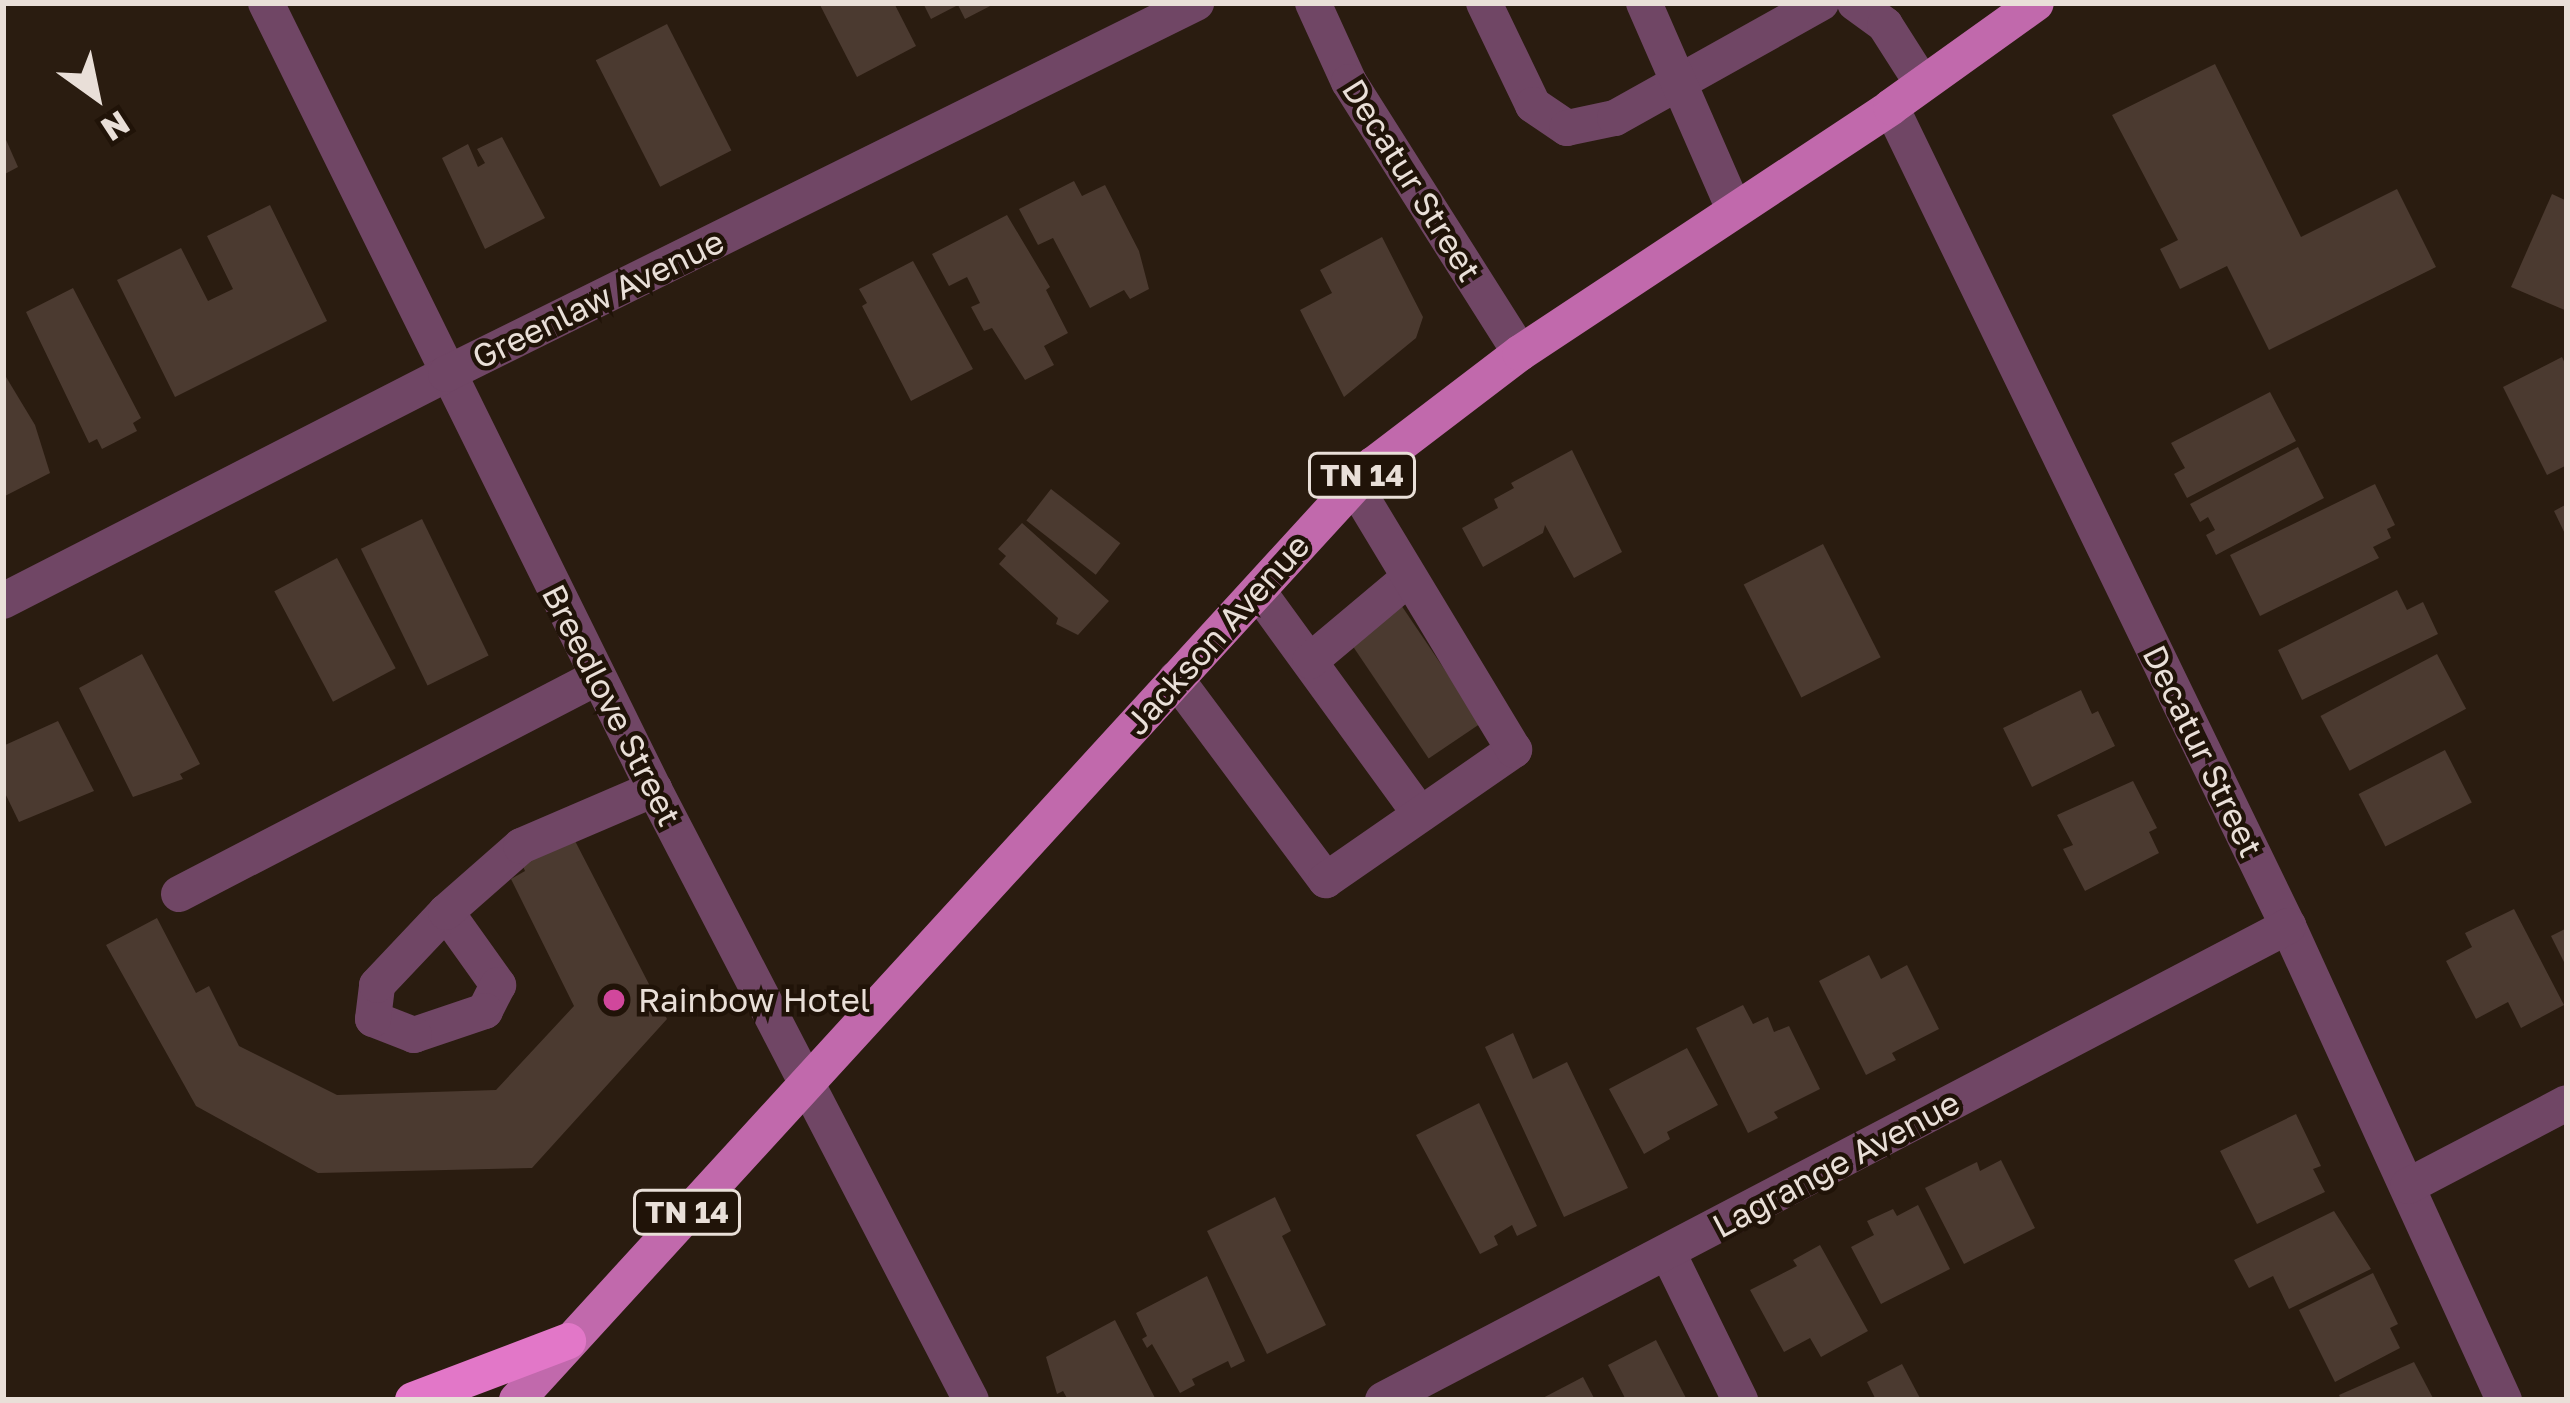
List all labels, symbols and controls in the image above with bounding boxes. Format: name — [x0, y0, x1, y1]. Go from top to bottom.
north arrow — [36, 36, 156, 156]
street label: Decatur Street — [1334, 72, 1490, 288]
text: N — [95, 103, 137, 150]
street label: Greenlaw Avenue — [466, 221, 730, 377]
road number: TN 14 — [1308, 451, 1416, 499]
street label: Jackson Avenue — [1117, 526, 1317, 742]
street label: Breedlove Street — [534, 578, 690, 832]
street label: Decatur Street — [2135, 639, 2271, 863]
place label: Rainbow Hotel — [638, 980, 870, 1020]
marker: Rainbow Hotel — [601, 987, 627, 1013]
street label: Lagrange Avenue — [1706, 1082, 1966, 1246]
road number: TN 14 — [633, 1188, 741, 1236]

